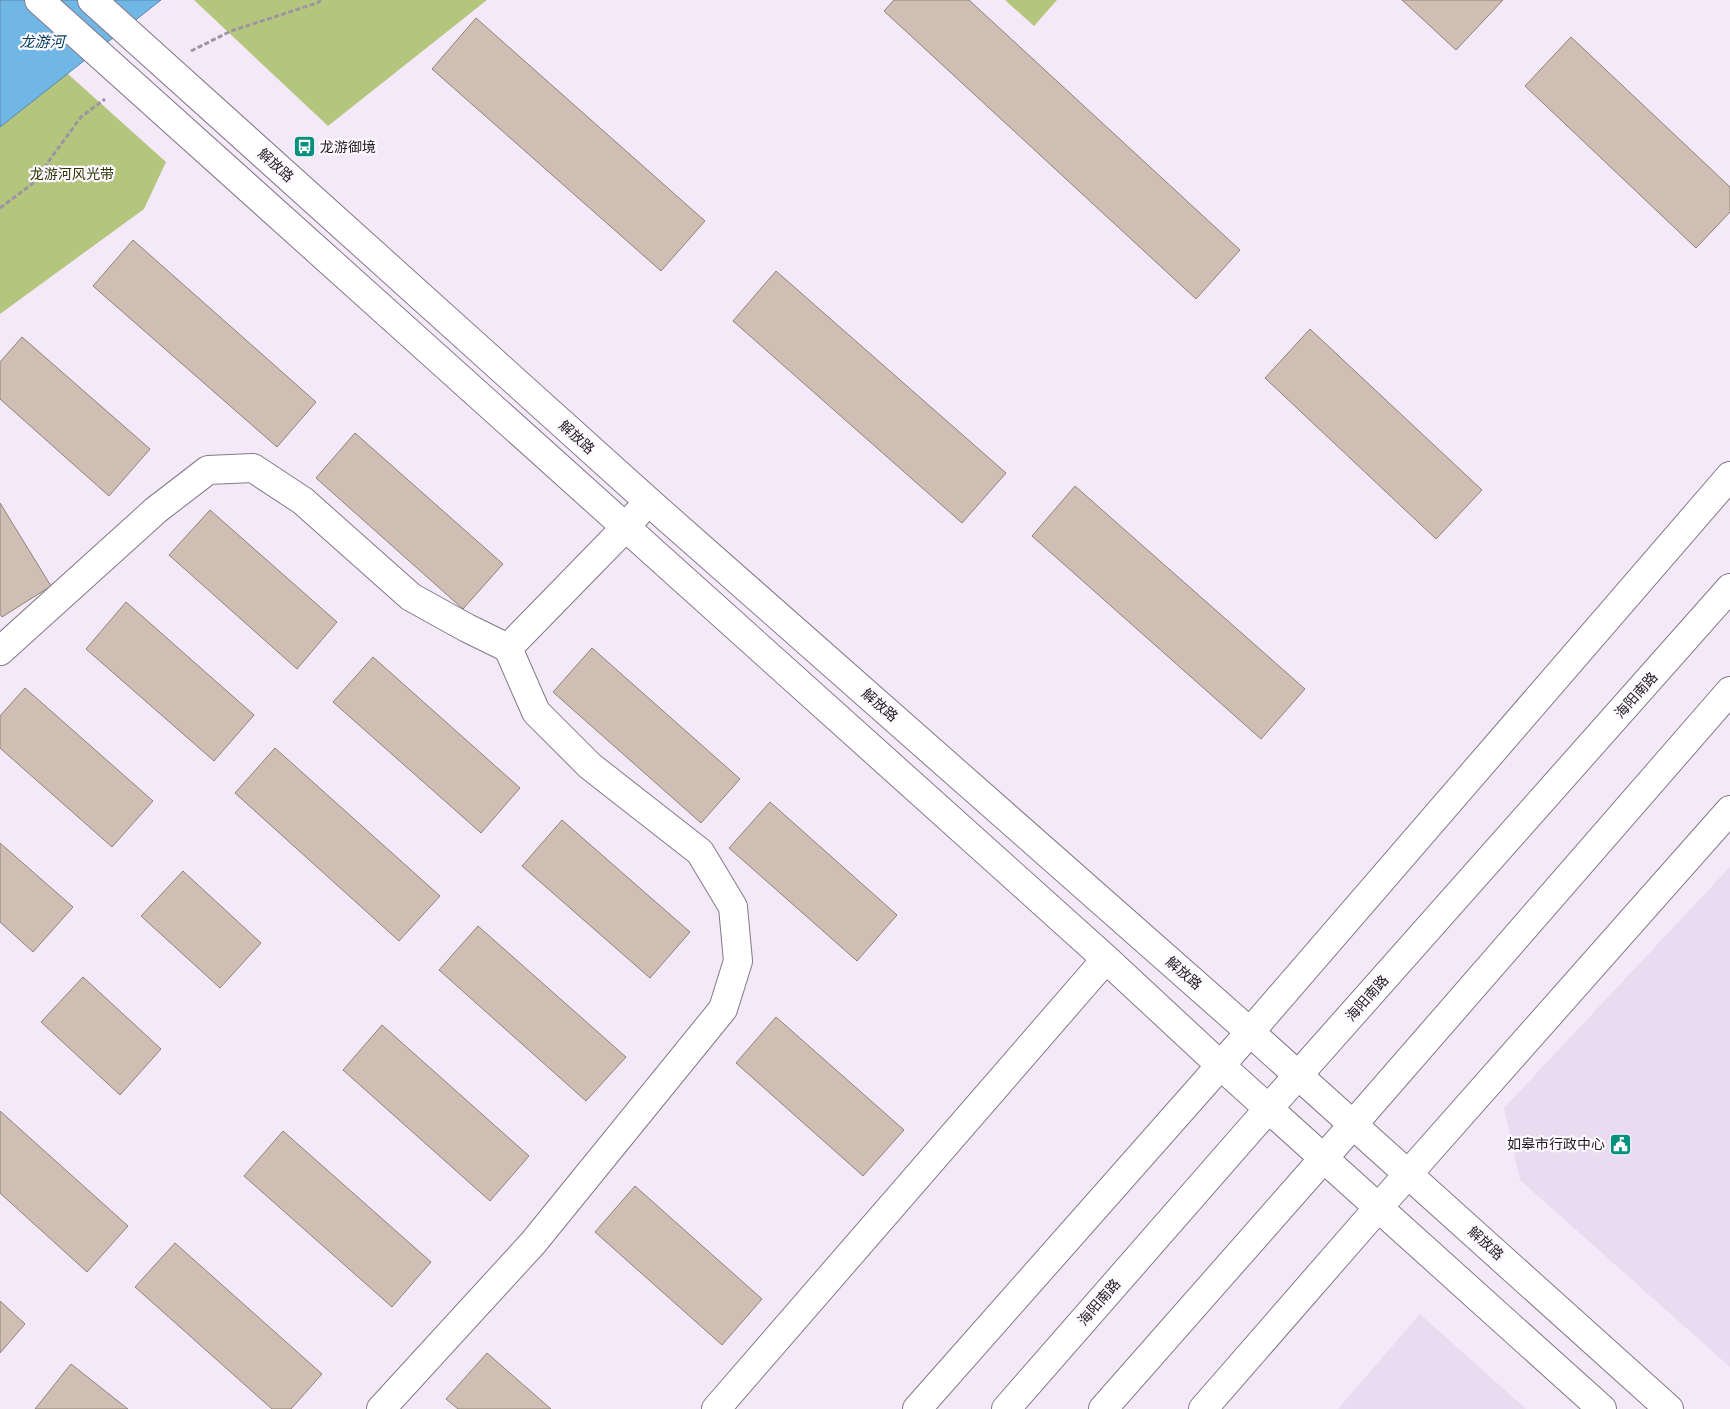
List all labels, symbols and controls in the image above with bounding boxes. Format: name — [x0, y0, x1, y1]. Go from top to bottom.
water label: 龙游河 — [19, 33, 67, 50]
bus stop icon: 龙游御境 — [292, 135, 316, 159]
place label: 龙游御境 — [320, 139, 376, 155]
street label: 解放路 — [255, 145, 297, 185]
park label: 龙游河风光带 — [30, 166, 114, 182]
street label: 解放路 — [556, 417, 598, 457]
street label: 海阳南路 — [1611, 669, 1661, 721]
street label: 解放路 — [859, 685, 901, 725]
street label: 解放路 — [1163, 953, 1205, 993]
street label: 海阳南路 — [1342, 972, 1392, 1024]
public building icon: 如皋市行政中心 — [1609, 1132, 1633, 1156]
place label: 如皋市行政中心 — [1507, 1136, 1605, 1152]
street label: 解放路 — [1465, 1223, 1507, 1263]
street label: 海阳南路 — [1075, 1276, 1123, 1328]

